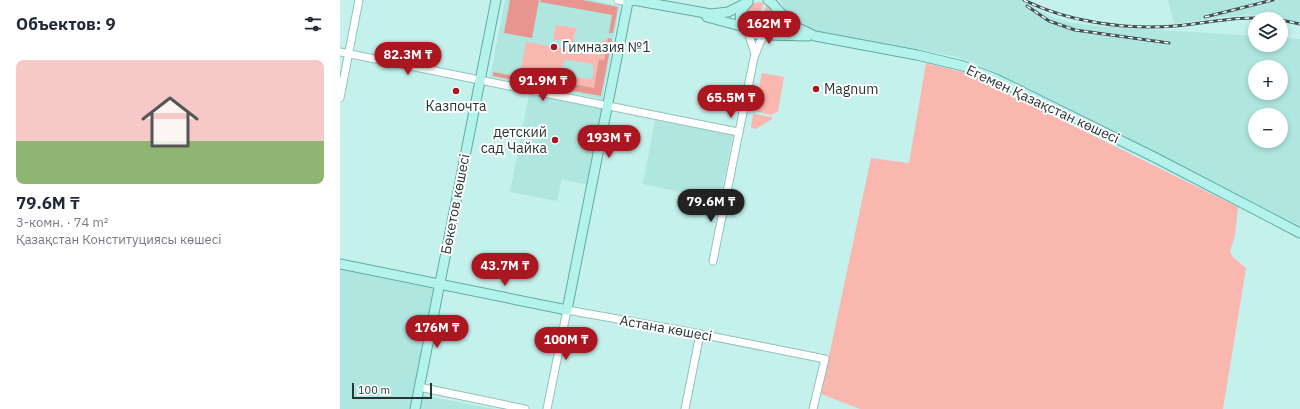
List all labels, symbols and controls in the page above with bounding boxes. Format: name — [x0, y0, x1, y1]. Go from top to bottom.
pin: 162M ₸ — [736, 11, 802, 45]
map controls — [1248, 12, 1288, 148]
button: layers — [1248, 12, 1288, 52]
text: Объектов: 9 — [16, 13, 116, 35]
icon: filters — [302, 13, 324, 35]
text: 162M ₸ — [747, 15, 791, 32]
place label: Гимназия №1 — [562, 38, 651, 56]
pin: 82.3M ₸ — [371, 42, 445, 76]
marker: Гимназия №1 — [549, 42, 559, 52]
text: 82.3M ₸ — [384, 46, 433, 63]
button: + — [1248, 60, 1288, 100]
street label: Егемен Қазақстан көшесі — [964, 61, 1122, 147]
pin: 91.9M ₸ — [506, 68, 580, 102]
text: 91.9M ₸ — [519, 72, 568, 89]
place label: Magnum — [824, 80, 878, 98]
marker: Magnum — [811, 84, 821, 94]
pin: 65.5M ₸ — [694, 85, 768, 119]
icon: home — [134, 86, 206, 158]
marker: Казпочта — [451, 86, 461, 96]
text: 65.5M ₸ — [707, 89, 756, 106]
place label: Казпочта — [426, 97, 487, 115]
button: − — [1248, 108, 1288, 148]
place label: детский сад Чайка — [481, 123, 548, 157]
pin: 193M ₸ — [576, 125, 642, 159]
text: 193M ₸ — [587, 129, 631, 146]
marker: детский сад Чайка — [550, 135, 560, 145]
street label: Бөкетов көшесі — [436, 152, 474, 256]
pin: 79.6M ₸ — [674, 189, 748, 223]
text: 79.6M ₸ — [16, 192, 80, 214]
text: 79.6M ₸ — [687, 193, 736, 210]
text: 3-комн. · 74 m² — [16, 214, 108, 231]
text: Қазақстан Конституциясы көшесі — [16, 231, 221, 248]
pin: 43.7M ₸ — [468, 253, 542, 287]
text: 43.7M ₸ — [481, 257, 530, 274]
street label: Астана көшесі — [618, 311, 714, 345]
pin: 176M ₸ — [404, 315, 470, 349]
text: 176M ₸ — [415, 319, 459, 336]
pin: 100M ₸ — [533, 327, 599, 361]
text: 100M ₸ — [544, 331, 588, 348]
scale bar — [352, 381, 432, 400]
text: 100 m — [358, 383, 390, 397]

